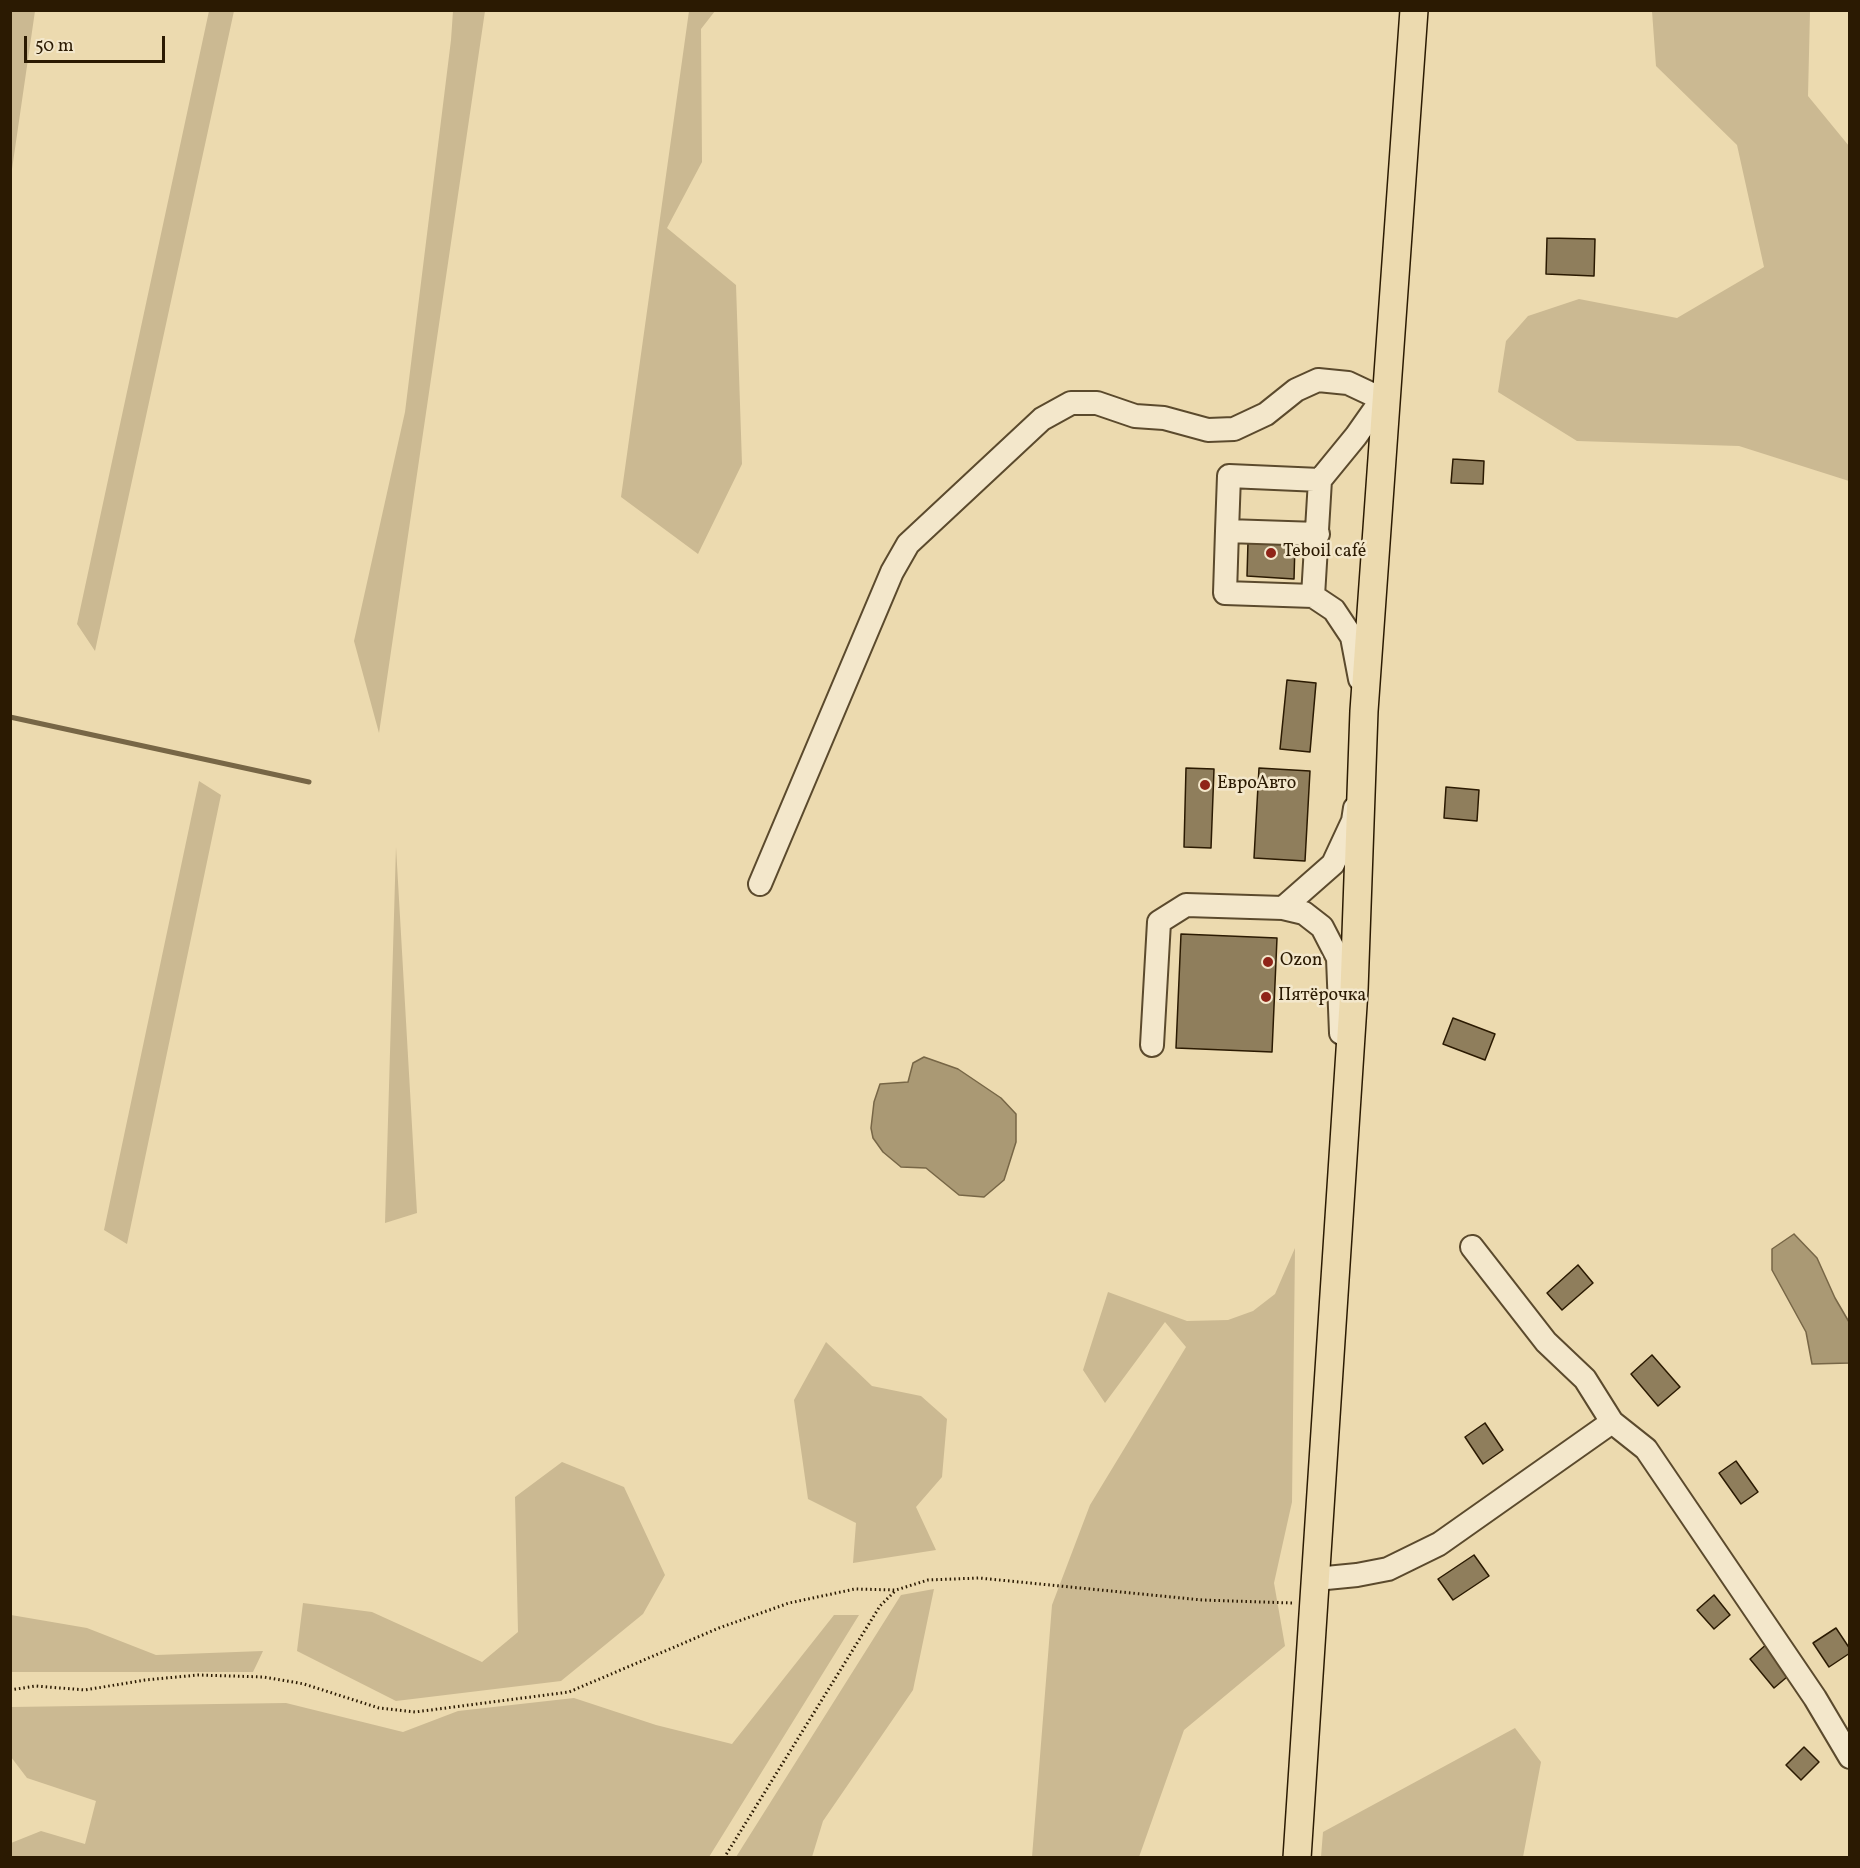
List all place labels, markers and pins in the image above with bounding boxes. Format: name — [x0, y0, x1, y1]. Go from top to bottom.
place label: Teboil café — [1283, 542, 1366, 564]
marker: Teboil café — [1264, 546, 1278, 560]
place label: ЕвроАвто — [1217, 774, 1296, 796]
marker: ЕвроАвто — [1198, 778, 1212, 792]
place label: Ozon — [1280, 951, 1322, 973]
marker: Ozon — [1261, 955, 1275, 969]
place label: Пятёрочка — [1278, 986, 1366, 1008]
marker: Пятёрочка — [1259, 990, 1273, 1004]

